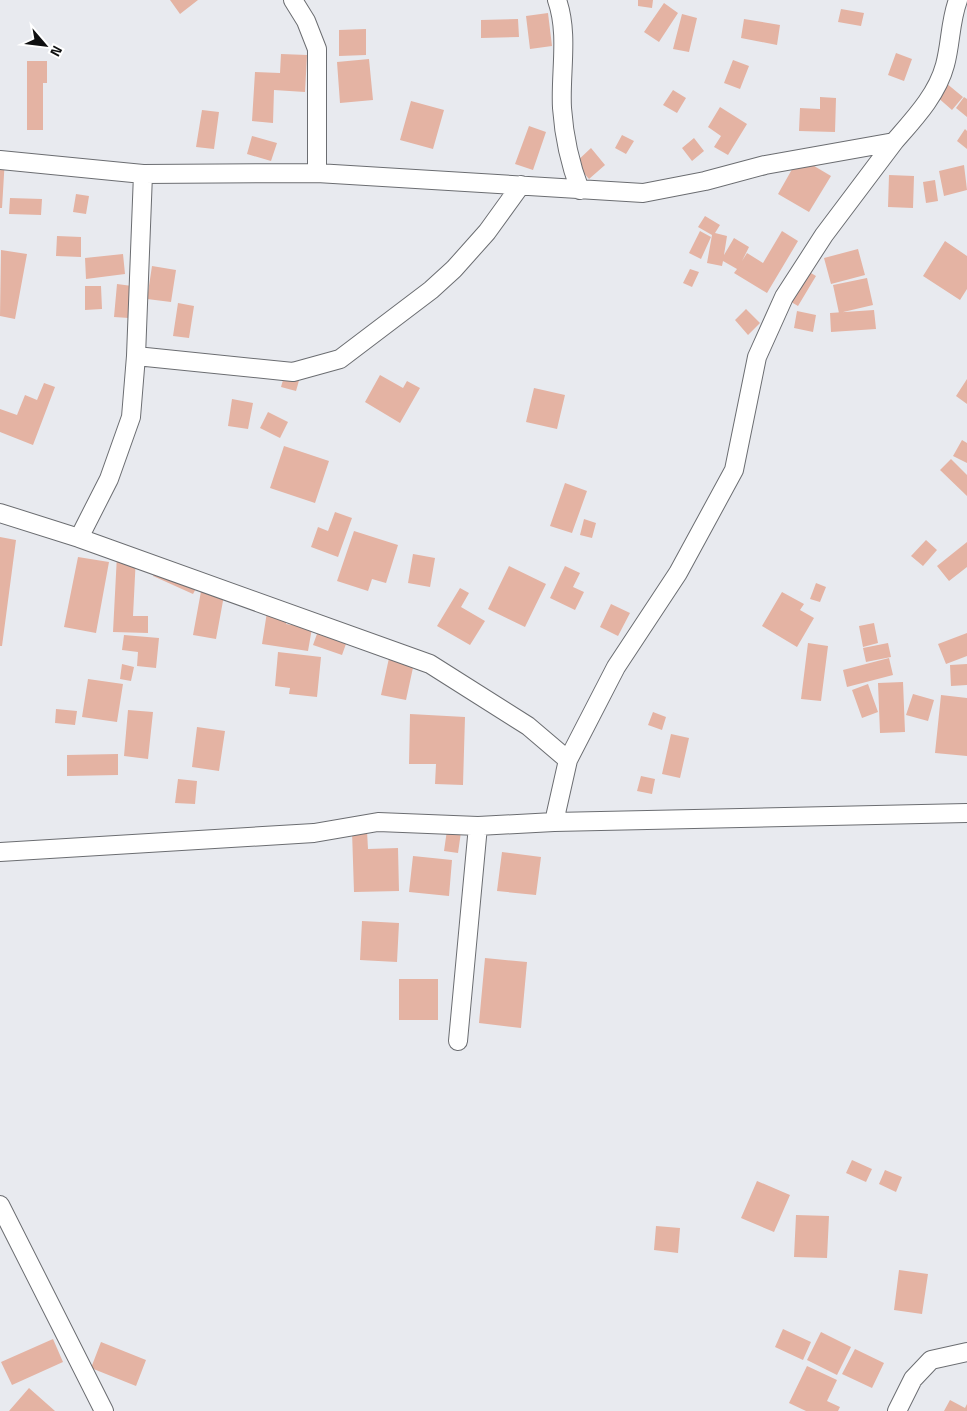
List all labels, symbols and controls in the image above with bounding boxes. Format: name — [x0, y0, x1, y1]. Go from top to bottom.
north arrow — [20, 20, 70, 70]
text: N — [45, 42, 68, 61]

